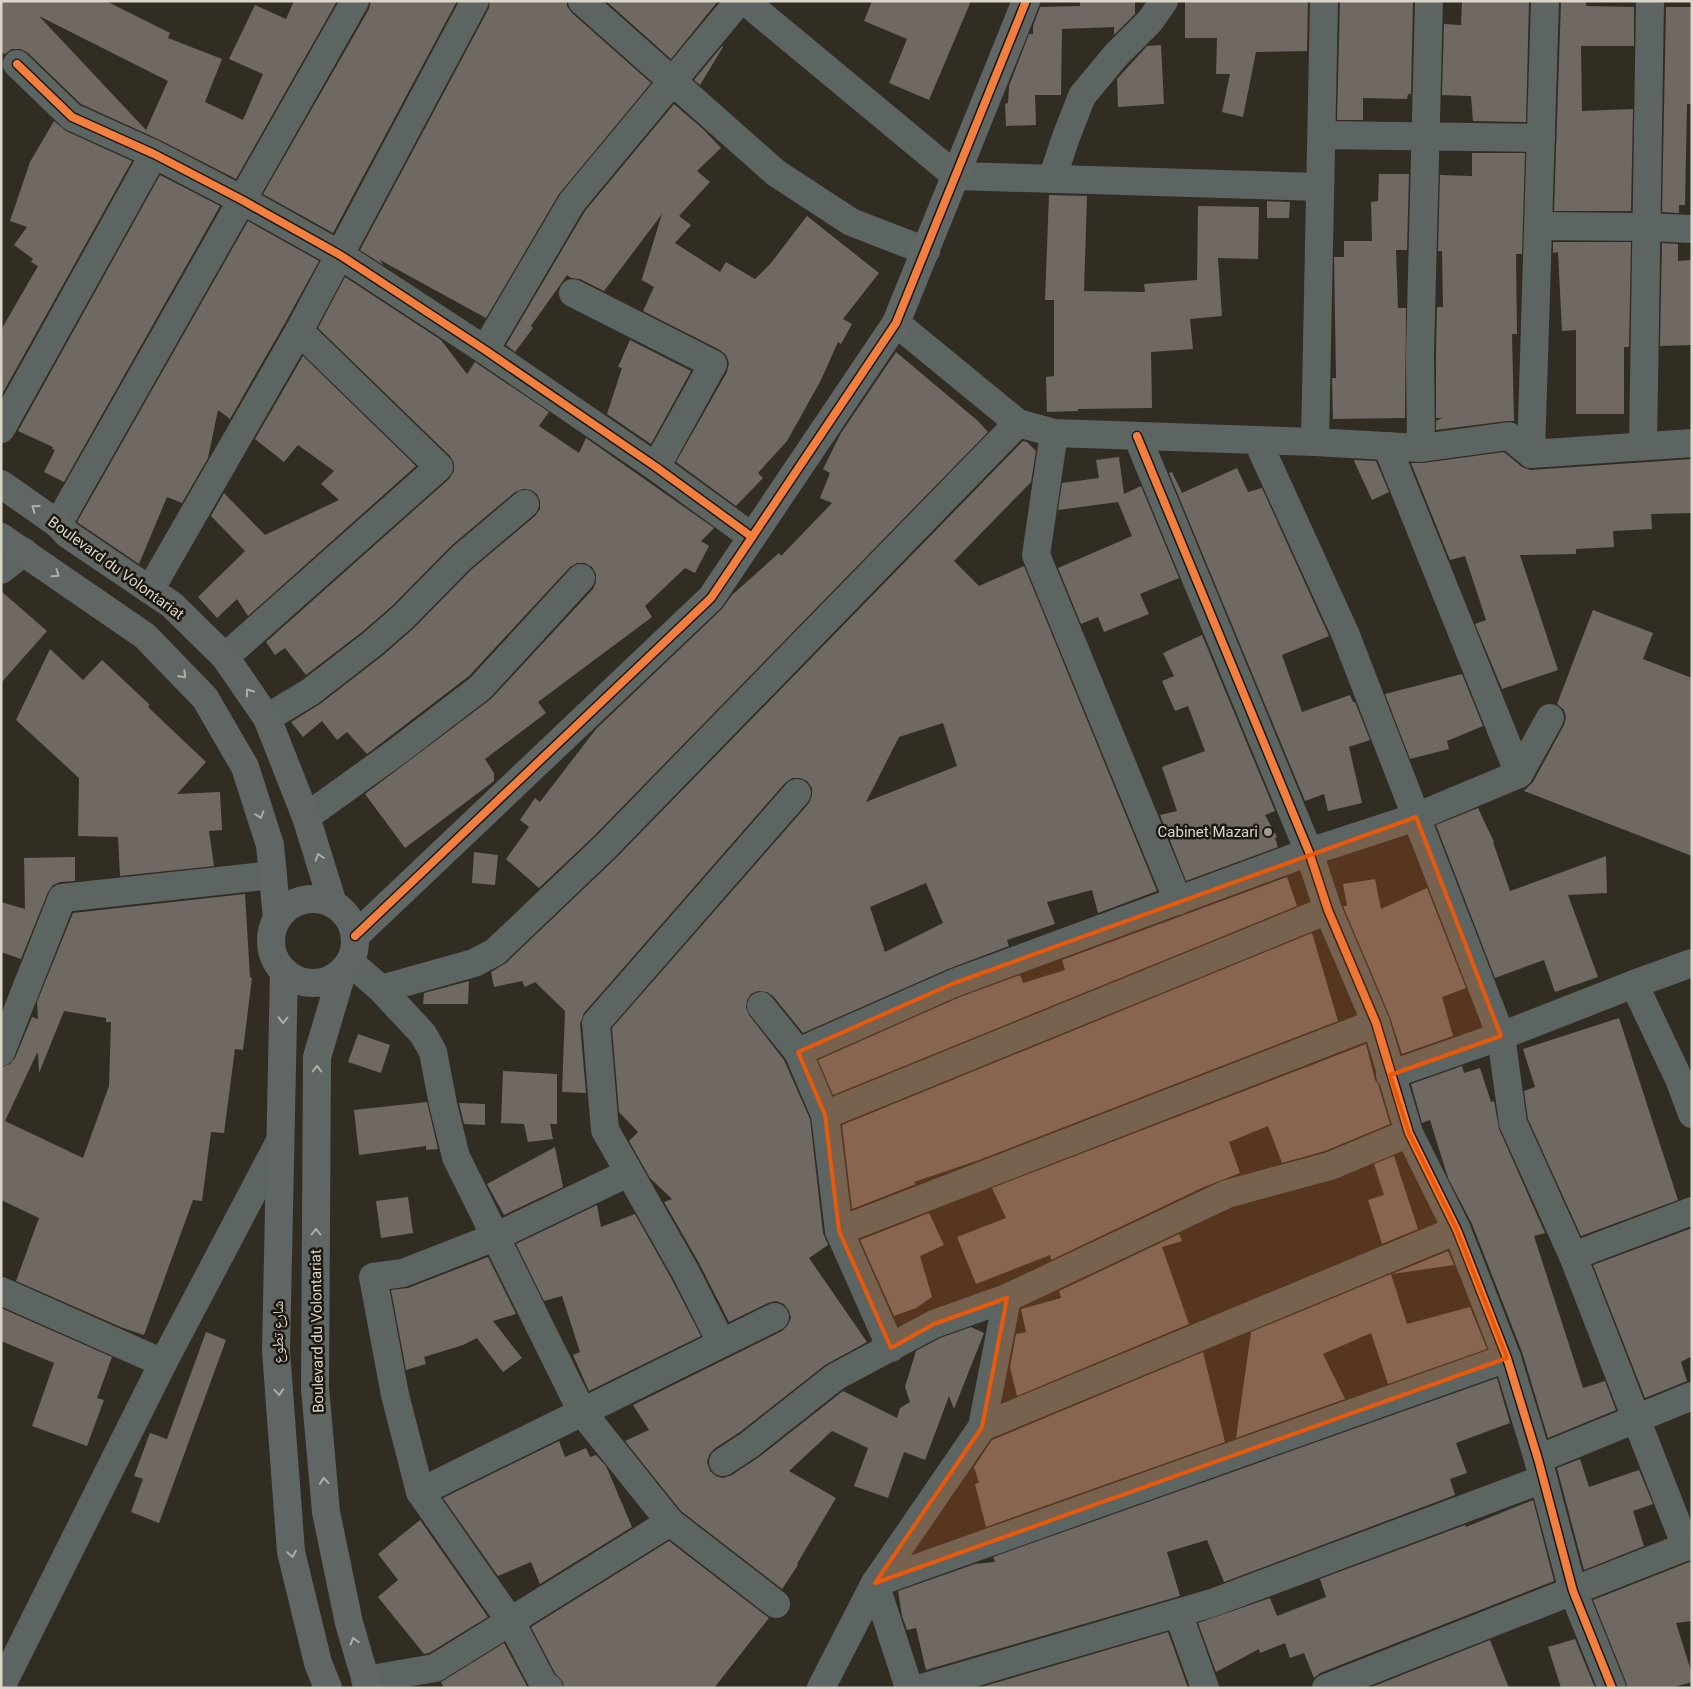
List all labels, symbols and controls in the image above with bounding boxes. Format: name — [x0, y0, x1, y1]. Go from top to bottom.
one-way arrow — [31, 505, 41, 514]
street label: Boulevard du Volontariat — [44, 513, 188, 623]
one-way arrow — [50, 568, 59, 577]
one-way arrow — [177, 669, 186, 678]
one-way arrow — [246, 688, 255, 698]
one-way arrow — [254, 811, 264, 819]
place label: Cabinet Mazari — [1158, 823, 1258, 841]
marker: Cabinet Mazari — [1262, 826, 1274, 838]
one-way arrow — [314, 854, 324, 862]
one-way arrow — [277, 1016, 288, 1024]
one-way arrow — [312, 1065, 322, 1073]
one-way arrow — [311, 1228, 321, 1236]
street label: Boulevard du Volontariat — [307, 1249, 327, 1413]
street label: شارع تطوع — [269, 1300, 288, 1363]
one-way arrow — [274, 1388, 285, 1396]
one-way arrow — [318, 1477, 329, 1485]
one-way arrow — [286, 1550, 296, 1559]
one-way arrow — [350, 1637, 360, 1645]

